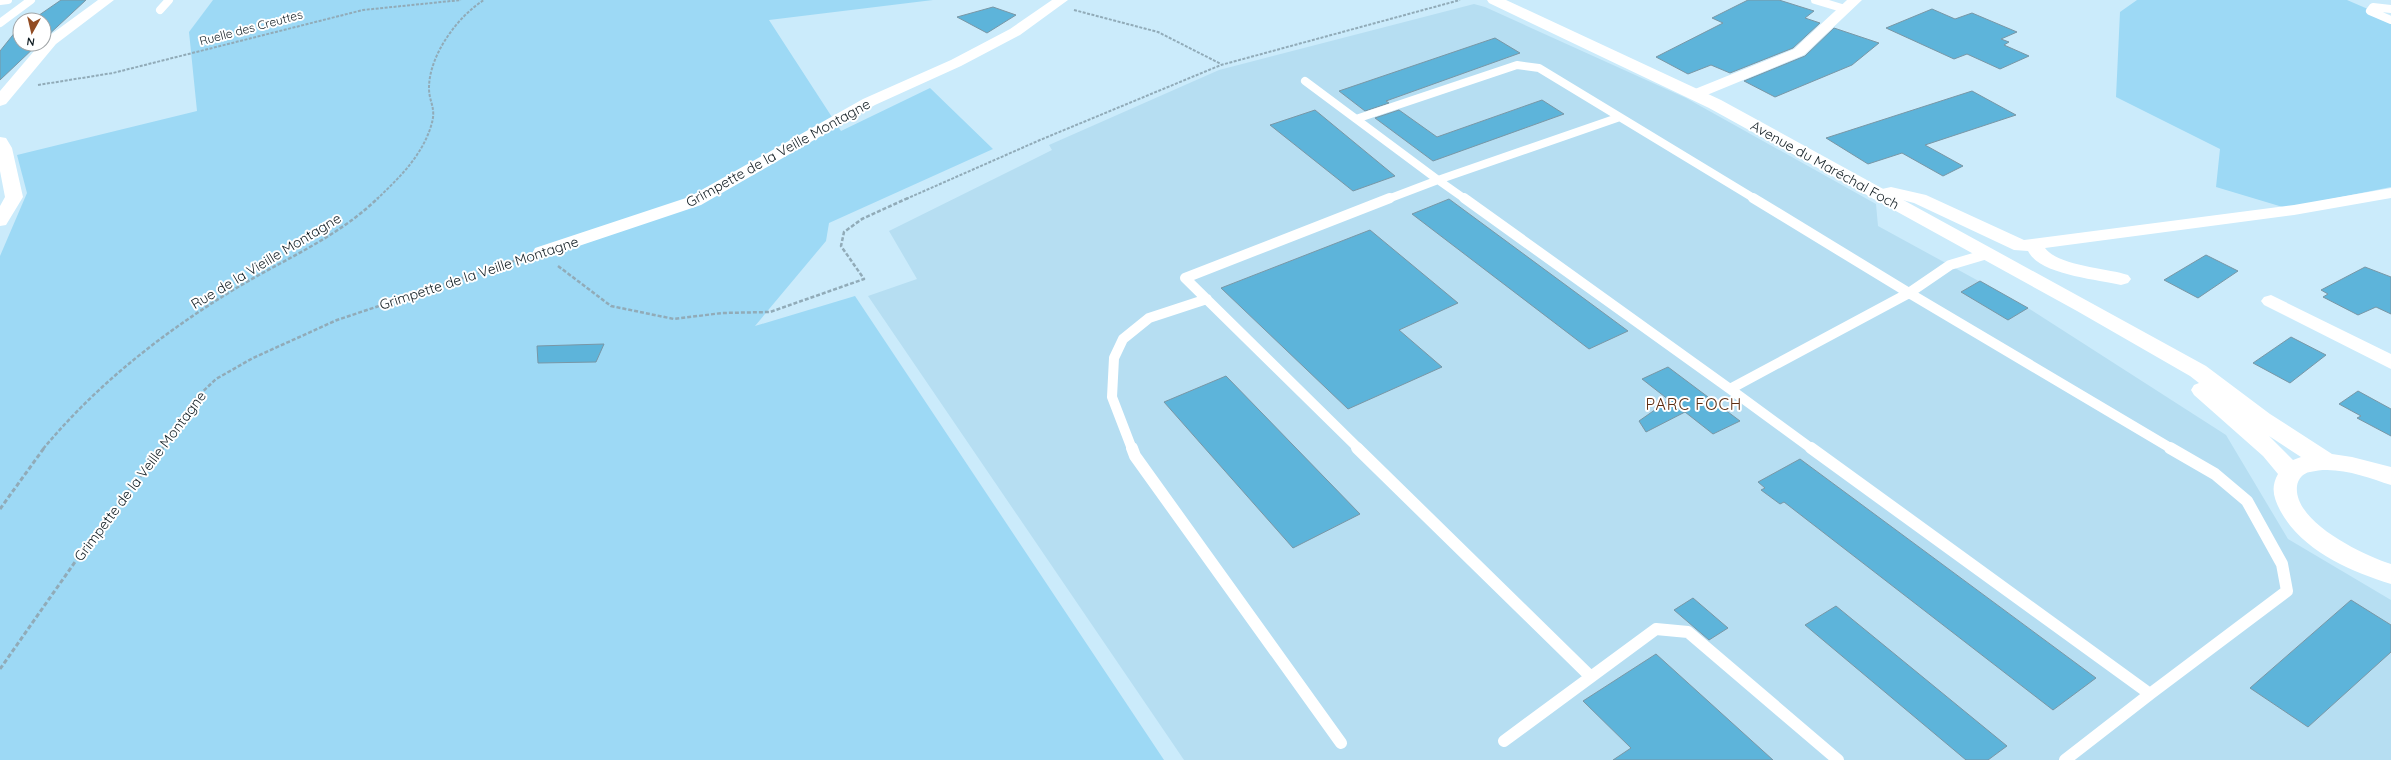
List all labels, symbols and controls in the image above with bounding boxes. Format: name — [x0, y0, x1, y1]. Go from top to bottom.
street label: Ruelle des Creuttes — [198, 6, 304, 49]
north arrow — [12, 12, 52, 52]
text: N — [26, 34, 36, 49]
street label: Grimpette de la Veille Montagne — [683, 95, 873, 211]
street label: Avenue du Maréchal Foch — [1747, 117, 1903, 213]
street label: Rue de la Vieille Montagne — [188, 209, 344, 313]
street label: Grimpette de la Veille Montagne — [377, 232, 581, 314]
street label: Grimpette de la Veille Montagne — [70, 387, 210, 565]
district label: PARC FOCH — [1646, 394, 1742, 414]

